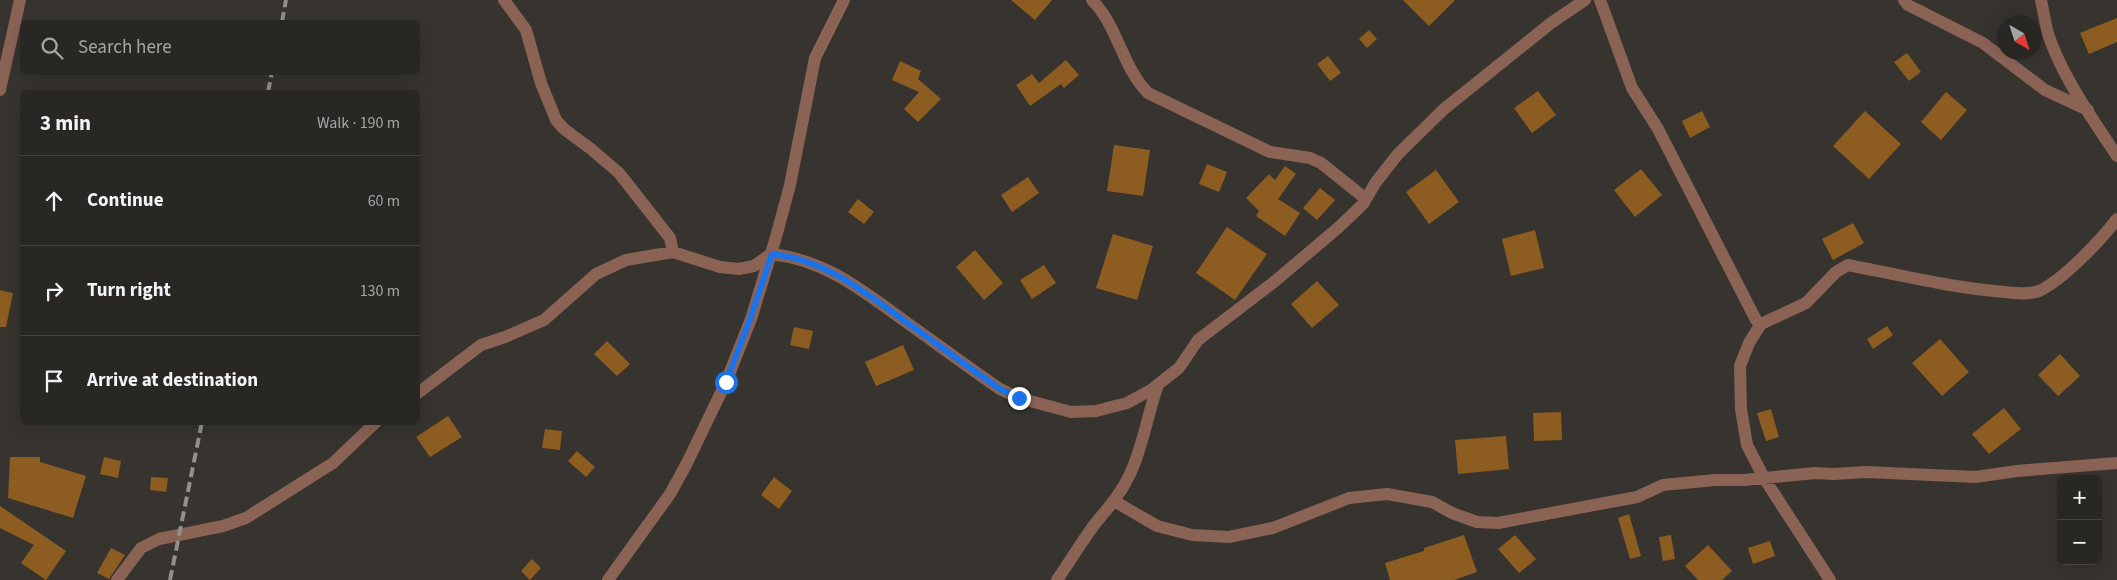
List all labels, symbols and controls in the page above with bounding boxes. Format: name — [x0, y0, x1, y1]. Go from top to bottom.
north arrow — [1997, 15, 2042, 60]
search box — [20, 20, 420, 75]
icon: search — [38, 34, 66, 62]
text: Search here — [78, 34, 172, 61]
text: 3 min — [40, 108, 91, 138]
text: Walk · 190 m — [317, 112, 400, 134]
icon: ahead — [40, 187, 68, 215]
text: Continue — [87, 187, 164, 214]
text: 60 m — [368, 190, 400, 212]
icon: right — [40, 277, 68, 305]
text: Turn right — [87, 277, 171, 304]
text: 130 m — [360, 280, 400, 302]
icon: arrive — [40, 367, 68, 395]
text: Arrive at destination — [87, 367, 258, 394]
route start — [715, 371, 738, 394]
route end — [1008, 387, 1031, 410]
map controls — [2057, 475, 2102, 565]
button: + — [2057, 475, 2102, 520]
button: − — [2057, 520, 2102, 565]

